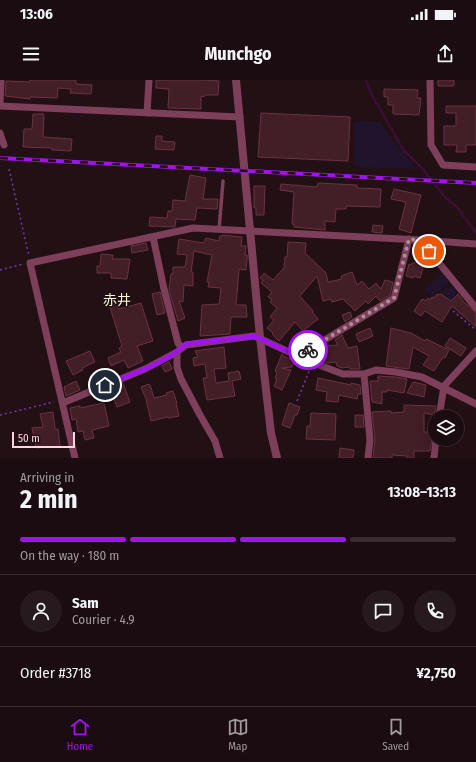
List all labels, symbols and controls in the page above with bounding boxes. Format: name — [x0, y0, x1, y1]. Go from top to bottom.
text: 13:06 — [20, 5, 53, 23]
icon: menu — [20, 43, 42, 65]
text: Munchgo — [204, 43, 272, 65]
icon: share — [434, 43, 456, 65]
pin — [412, 234, 446, 268]
icon: bag — [418, 240, 440, 262]
district label: 赤井 — [103, 292, 131, 309]
courier — [288, 330, 328, 370]
icon: bike — [297, 339, 319, 361]
pin — [88, 368, 122, 402]
icon: home — [94, 374, 116, 396]
map controls — [428, 410, 464, 446]
button: layers — [428, 410, 464, 446]
scale bar — [12, 430, 75, 449]
text: 50 m — [18, 432, 40, 445]
text: Arriving in — [20, 470, 74, 485]
text: 13:08–13:13 — [387, 483, 456, 501]
text: 2 min — [20, 484, 78, 515]
text: On the way · 180 m — [20, 548, 119, 563]
button: person — [20, 590, 62, 632]
button: chat — [362, 590, 404, 632]
button: phone — [414, 590, 456, 632]
text: Sam — [72, 594, 99, 612]
text: Courier · 4.9 — [72, 612, 135, 627]
text: Order #3718 — [20, 664, 91, 682]
text: ¥2,750 — [416, 664, 456, 682]
tab: Home — [67, 716, 93, 753]
tab: Map — [227, 716, 249, 753]
tab: Saved — [382, 716, 409, 753]

